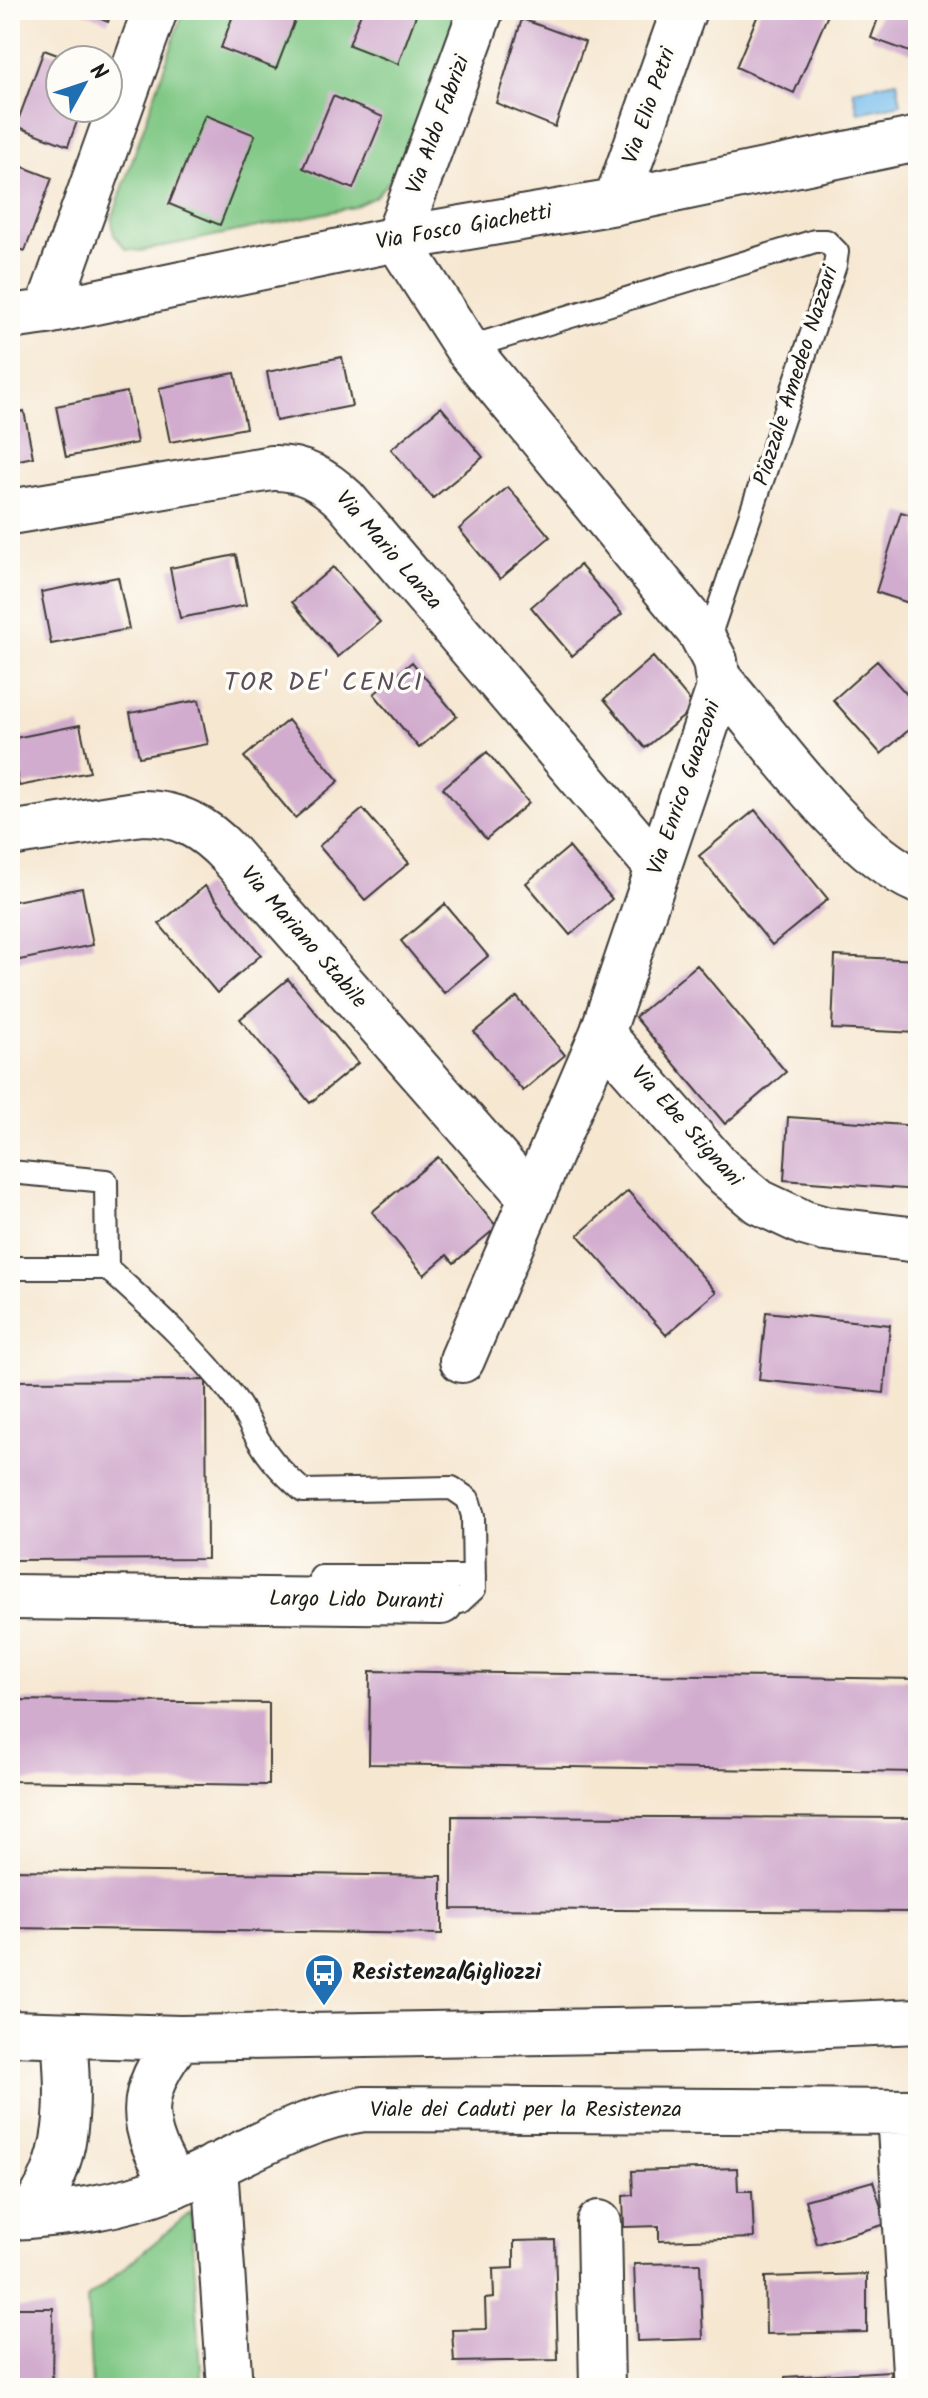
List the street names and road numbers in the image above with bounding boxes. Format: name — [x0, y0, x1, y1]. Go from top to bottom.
street label: Via Elio Petri — [614, 42, 687, 169]
street label: Via Aldo Fabrizi — [398, 50, 481, 199]
street label: Via Fosco Giachetti — [373, 195, 556, 261]
street label: Piazzale Amedeo Nazzari — [745, 261, 849, 490]
street label: Via Mario Lanza — [326, 483, 450, 619]
street label: Via Enrico Guazzoni — [639, 695, 731, 880]
street label: Via Mariano Stabile — [231, 859, 375, 1017]
street label: Via Ebe Stignani — [621, 1058, 751, 1197]
street label: Largo Lido Duranti — [269, 1582, 444, 1620]
street label: Viale dei Caduti per la Resistenza — [370, 2093, 682, 2128]

